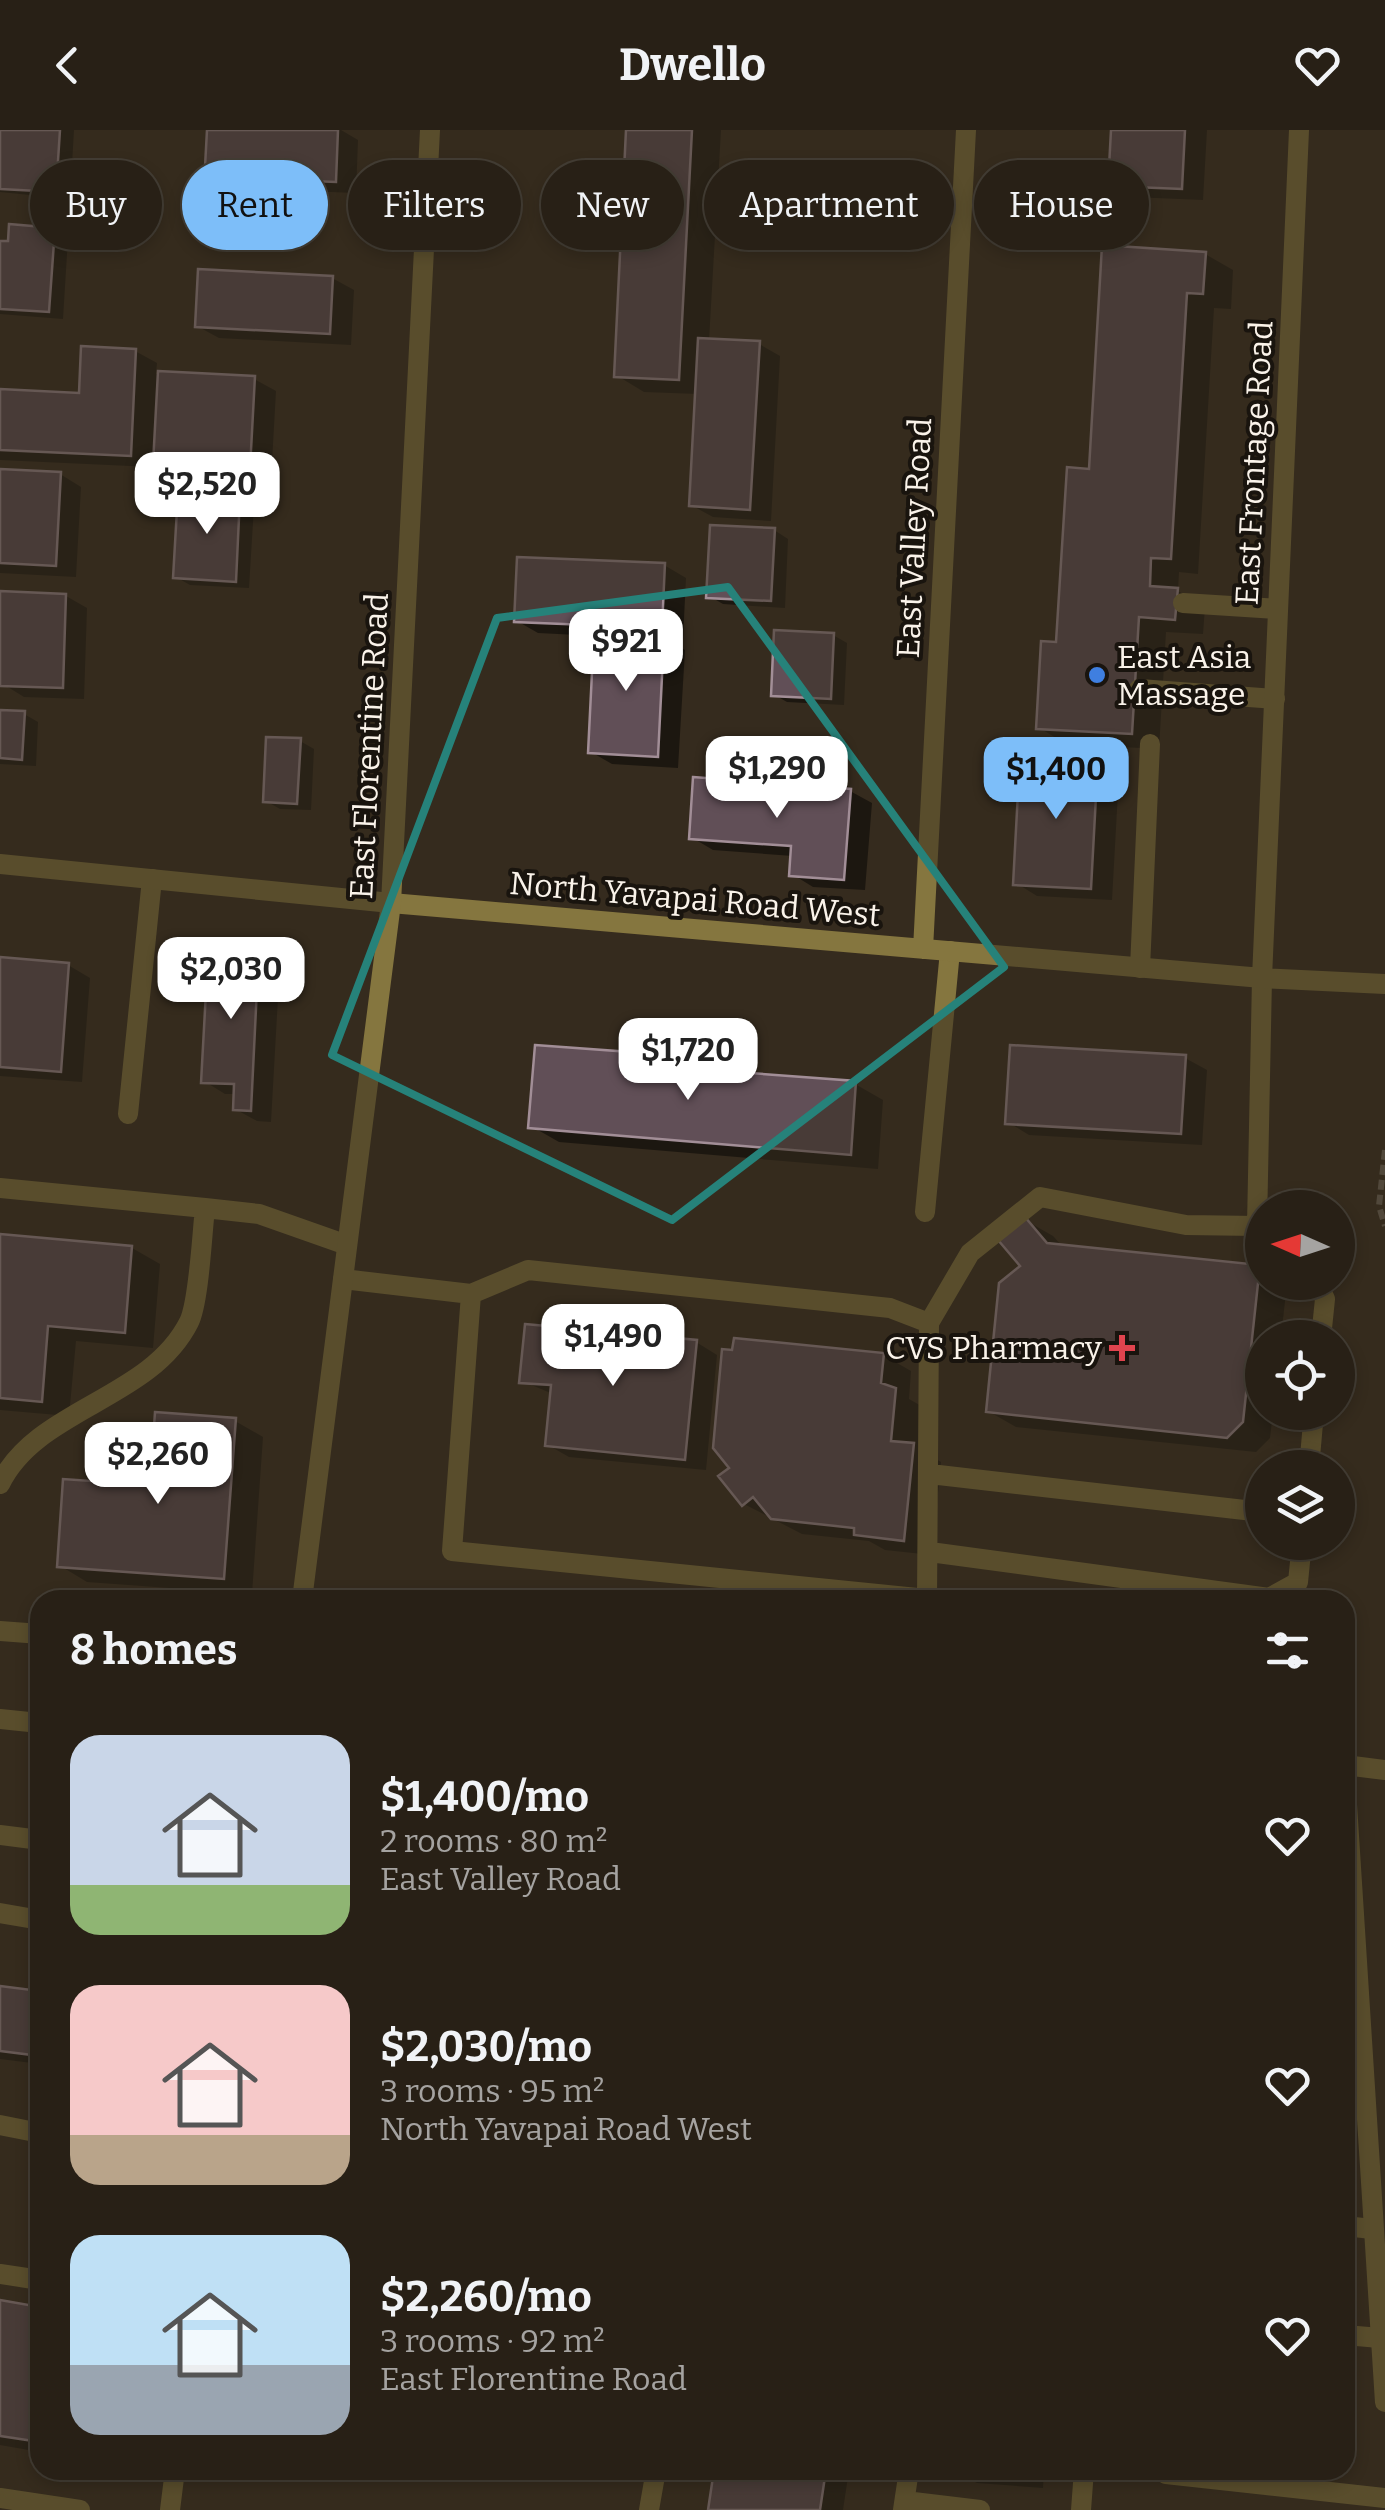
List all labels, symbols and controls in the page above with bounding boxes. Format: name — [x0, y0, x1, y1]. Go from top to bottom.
icon: back — [40, 38, 95, 93]
text: Dwello — [619, 38, 766, 92]
icon: heart — [1290, 38, 1345, 93]
chip: Buy — [30, 160, 162, 250]
chip: Rent — [182, 160, 328, 250]
chip: Filters — [348, 160, 521, 250]
chip: New — [541, 160, 684, 250]
chip: Apartment — [704, 160, 954, 250]
chip: House — [974, 160, 1149, 250]
street label: East Frontage Road — [1228, 320, 1280, 606]
street label: East Valley Road — [889, 417, 939, 659]
pin: $2,520 — [126, 452, 288, 537]
text: $2,520 — [157, 465, 257, 503]
street label: East Florentine Road — [342, 592, 396, 900]
pin: $921 — [567, 609, 685, 694]
text: $921 — [591, 622, 661, 660]
place label: East Asia Massage — [1117, 638, 1251, 713]
marker: East Asia Massage — [1086, 664, 1108, 686]
pin: $1,290 — [696, 736, 858, 821]
pin: $1,400 — [975, 737, 1137, 822]
text: $1,290 — [728, 749, 826, 787]
text: $1,400 — [1006, 750, 1106, 788]
street label: North Yavapai Road West — [508, 864, 882, 934]
pin: $2,030 — [150, 937, 312, 1022]
text: $2,030 — [180, 950, 282, 988]
pin: $1,720 — [607, 1018, 769, 1103]
text: $1,720 — [641, 1031, 735, 1069]
north arrow — [1245, 1190, 1355, 1300]
map controls — [1245, 1190, 1355, 1560]
pin: $1,490 — [532, 1304, 694, 1389]
text: $1,490 — [563, 1317, 663, 1355]
button: locate — [1245, 1320, 1355, 1430]
place label: CVS Pharmacy — [885, 1329, 1103, 1367]
marker: CVS Pharmacy — [1111, 1337, 1133, 1359]
pin: $2,260 — [77, 1422, 239, 1507]
text: $2,260 — [107, 1435, 209, 1473]
button: layers — [1245, 1450, 1355, 1560]
icon: filters — [1260, 1623, 1315, 1678]
text: 8 homes — [70, 1625, 238, 1675]
text: $1,400/mo — [380, 1772, 589, 1822]
icon: home — [150, 1775, 270, 1895]
icon: heart — [1260, 1808, 1315, 1863]
text: 2 rooms · 80 m² — [380, 1822, 607, 1860]
text: East Valley Road — [380, 1860, 621, 1898]
text: $2,030/mo — [380, 2022, 592, 2072]
icon: home — [150, 2025, 270, 2145]
icon: heart — [1260, 2058, 1315, 2113]
text: 3 rooms · 95 m² — [380, 2072, 604, 2110]
text: North Yavapai Road West — [380, 2110, 752, 2148]
text: $2,260/mo — [380, 2272, 592, 2322]
icon: home — [150, 2275, 270, 2395]
icon: heart — [1260, 2308, 1315, 2363]
text: 3 rooms · 92 m² — [380, 2322, 605, 2360]
text: East Florentine Road — [380, 2360, 687, 2398]

